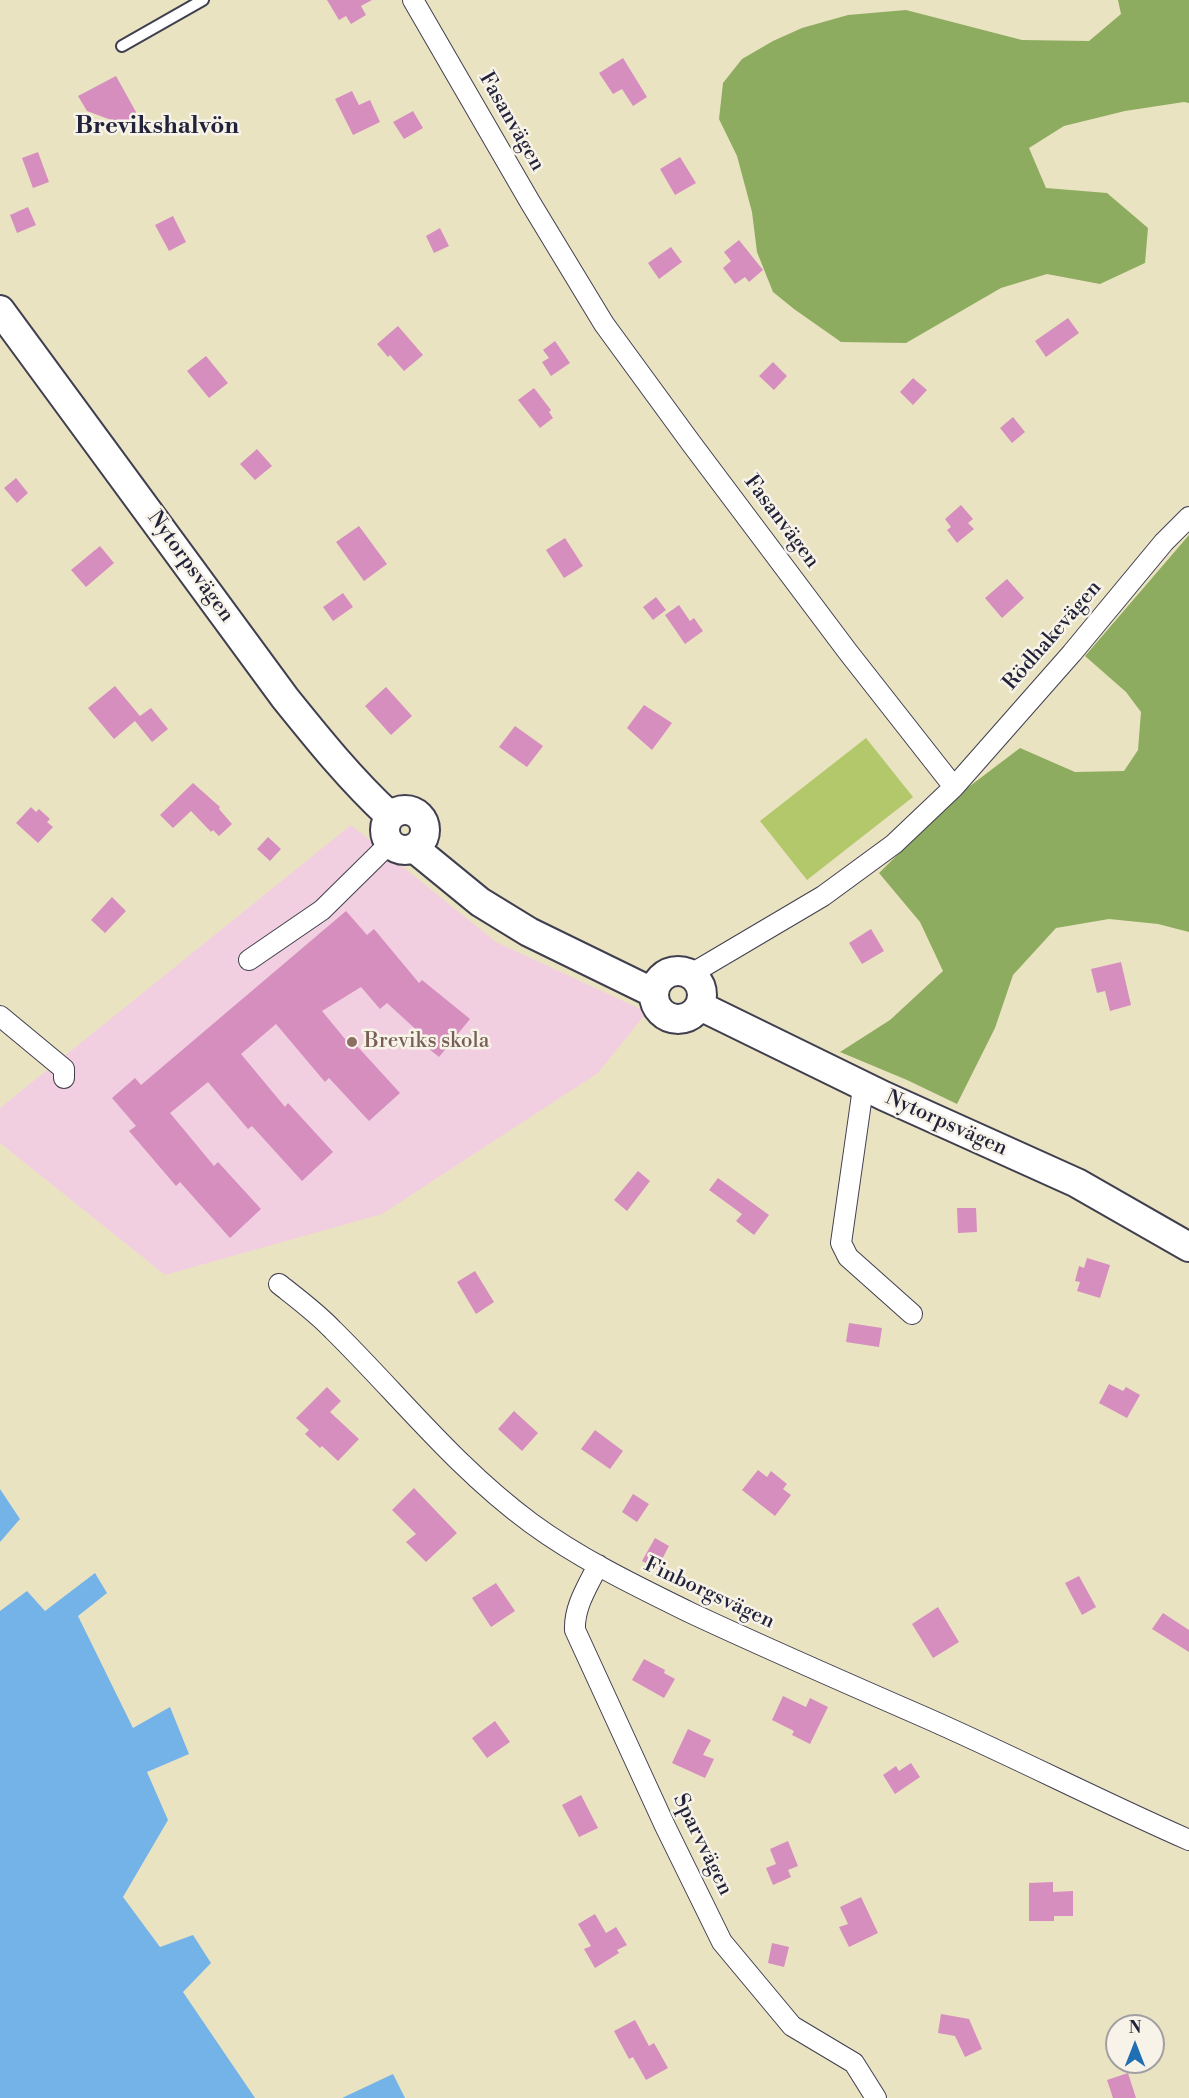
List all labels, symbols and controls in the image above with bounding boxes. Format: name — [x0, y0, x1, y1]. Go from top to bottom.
street label: Fasanvägen — [473, 68, 549, 176]
district label: Brevikshalvön — [75, 113, 239, 141]
street label: Fasanvägen — [738, 470, 824, 574]
street label: Nytorpsvägen — [141, 507, 239, 627]
street label: Rödhakevägen — [998, 576, 1108, 696]
place label: Breviks skola — [364, 1029, 489, 1055]
marker: Breviks skola — [345, 1035, 359, 1049]
street label: Nytorpsvägen — [881, 1086, 1011, 1162]
street label: Finborgsvägen — [640, 1553, 778, 1635]
street label: Sparvvägen — [667, 1790, 737, 1900]
north arrow — [1105, 2014, 1165, 2074]
text: N — [1129, 2018, 1141, 2038]

